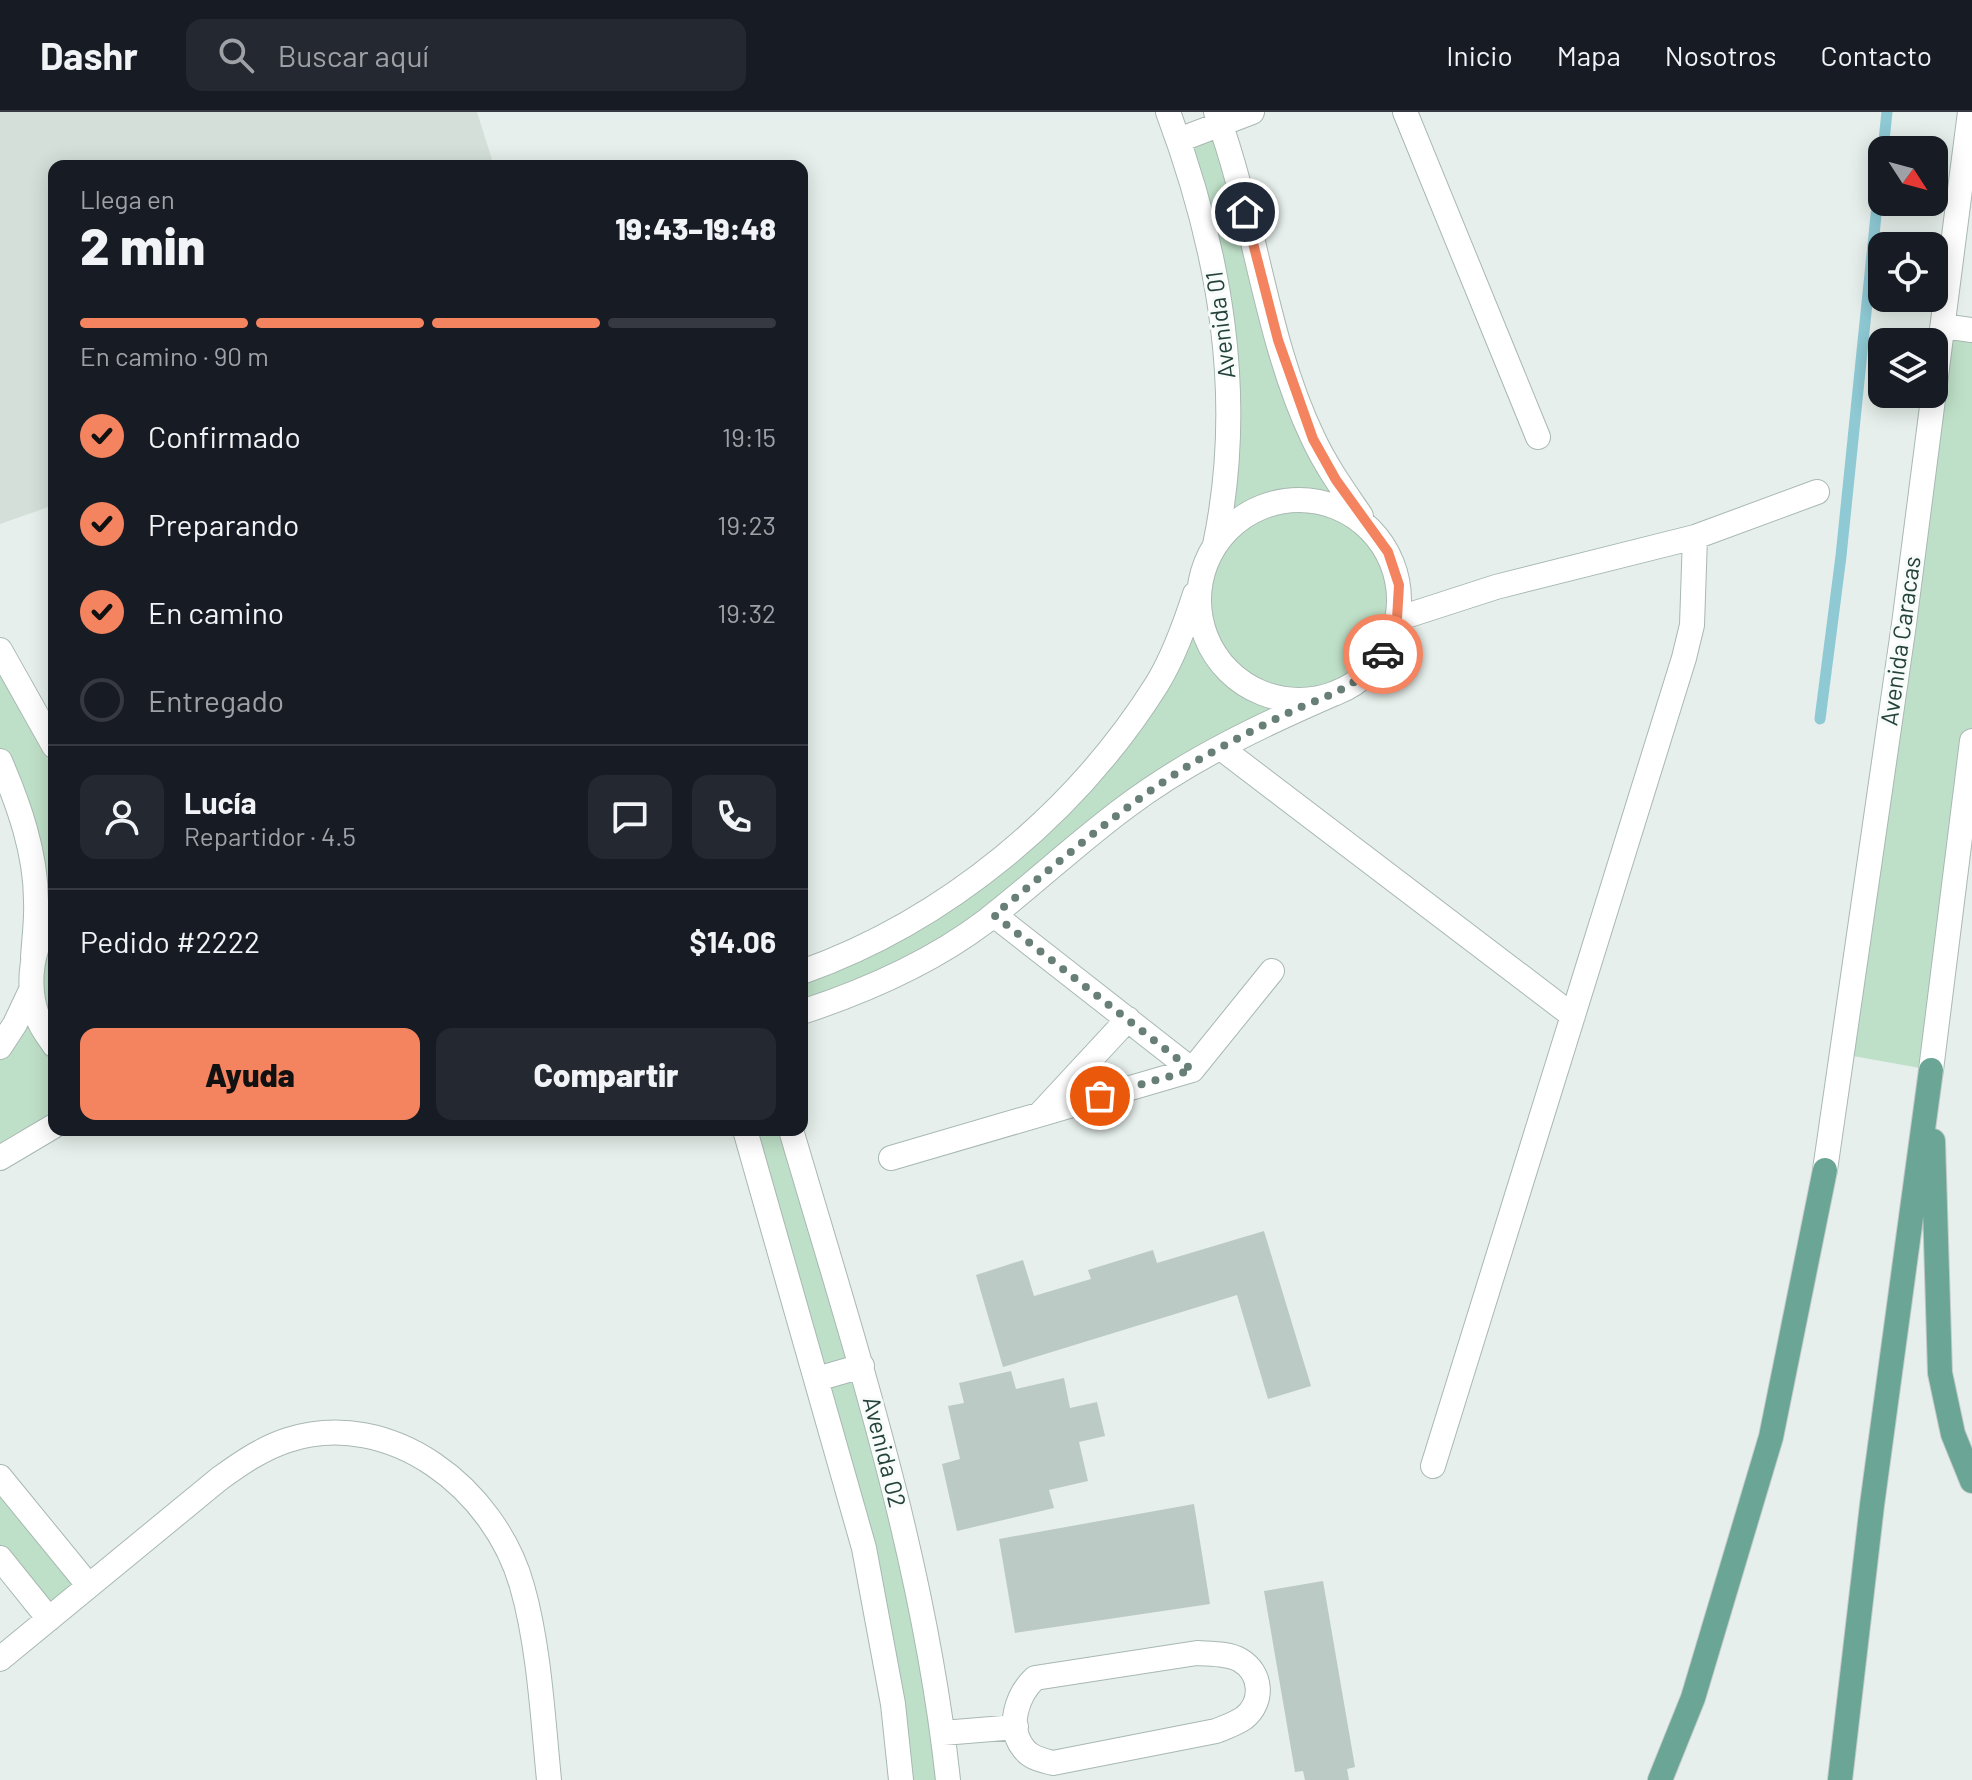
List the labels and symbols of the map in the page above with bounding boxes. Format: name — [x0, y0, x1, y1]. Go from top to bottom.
north arrow — [1868, 136, 1948, 216]
pin — [1211, 178, 1279, 246]
street label: Avenida 01 — [1199, 270, 1240, 381]
street label: Avenida Caracas — [1873, 554, 1926, 727]
courier — [1343, 614, 1423, 694]
pin — [1066, 1062, 1134, 1130]
street label: Avenida 02 — [858, 1393, 913, 1510]

